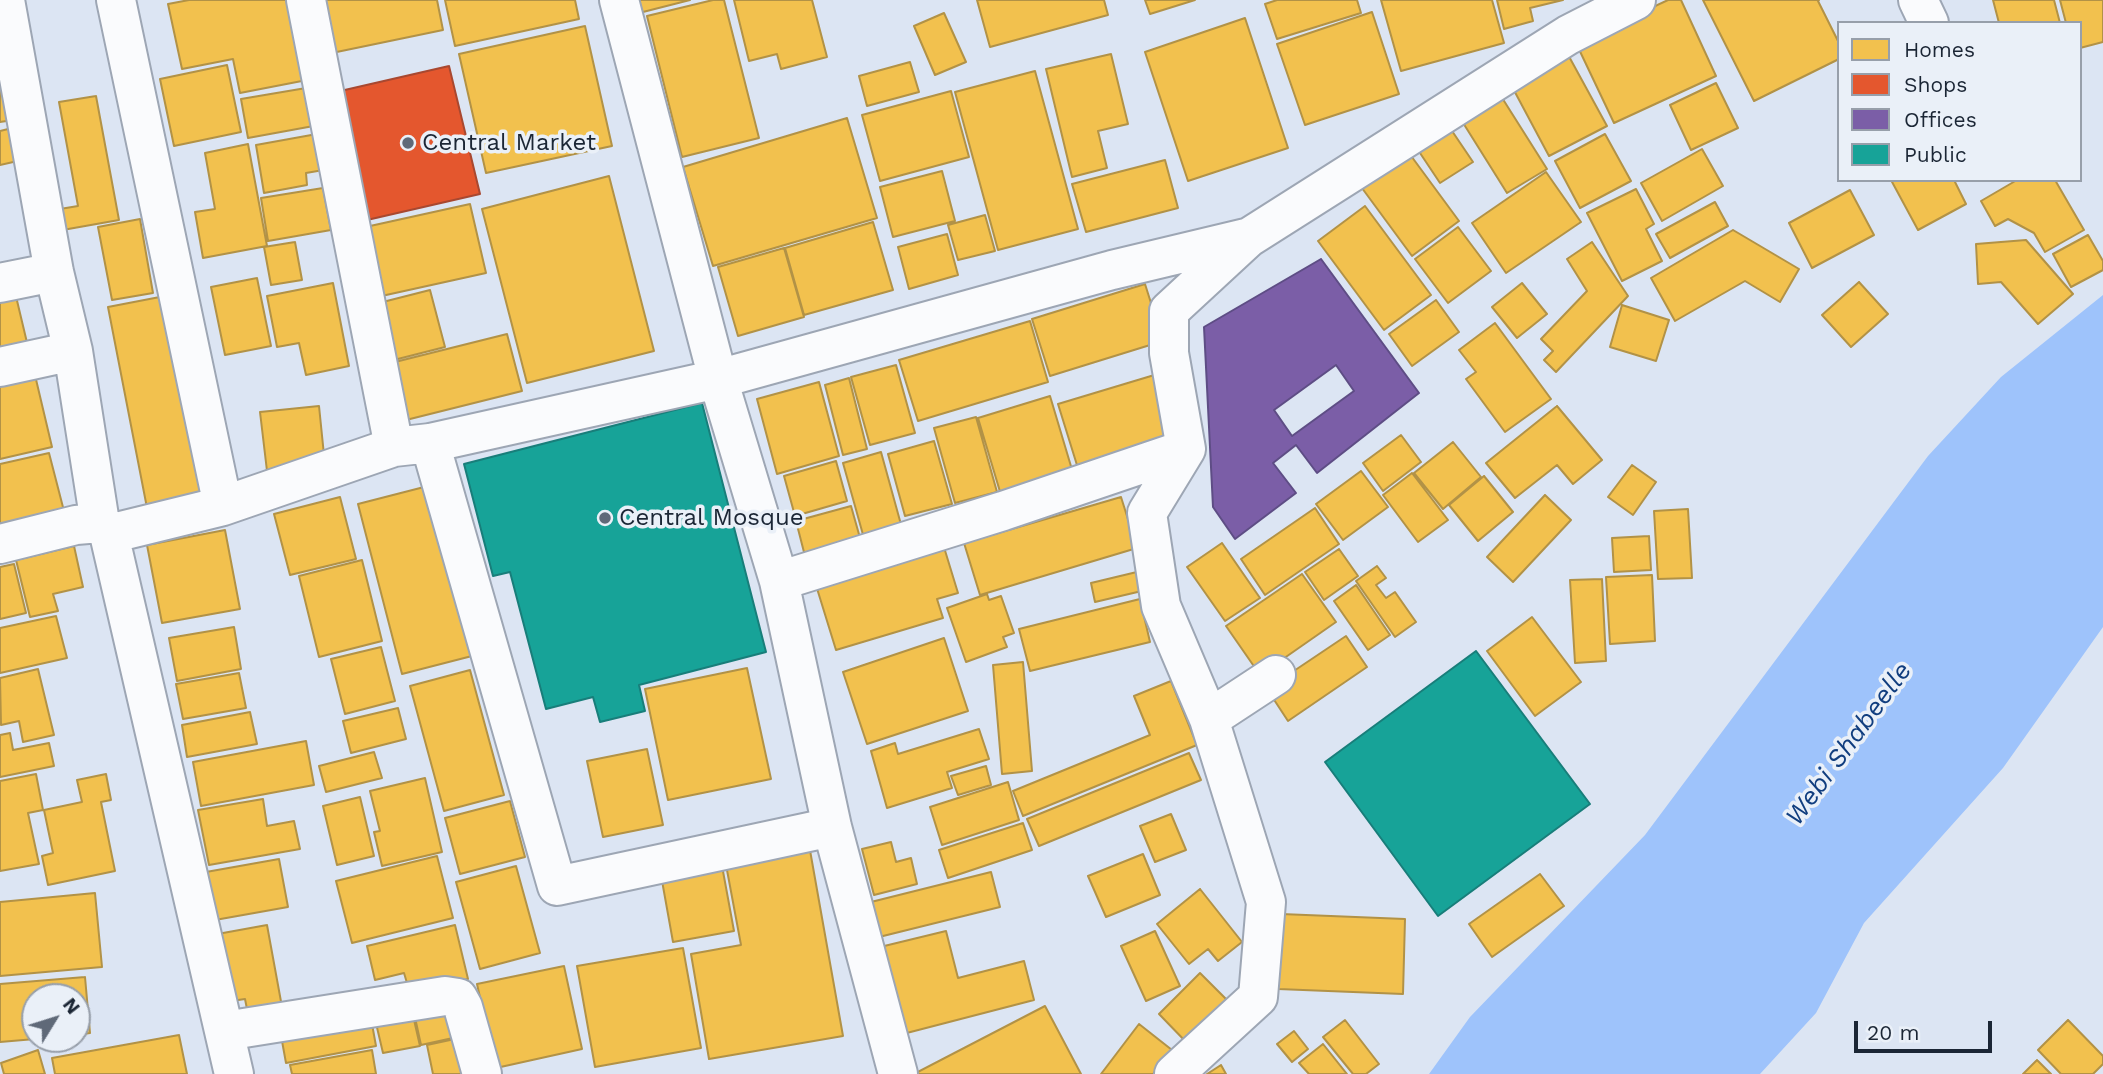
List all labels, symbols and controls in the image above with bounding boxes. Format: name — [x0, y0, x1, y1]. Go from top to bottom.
legend — [1837, 21, 2082, 182]
text: Homes — [1904, 37, 1975, 62]
text: Shops — [1904, 72, 1967, 97]
text: Offices — [1904, 107, 1977, 132]
place label: Central Market — [422, 129, 596, 157]
marker: Central Market — [400, 135, 416, 151]
text: Public — [1904, 142, 1967, 167]
place label: Central Mosque — [619, 504, 804, 532]
marker: Central Mosque — [597, 510, 613, 526]
water label: Webi Shabeelle — [1779, 656, 1919, 832]
north arrow — [21, 983, 91, 1053]
text: N — [58, 993, 85, 1019]
scale bar — [1858, 1007, 1996, 1052]
text: 20 m — [1867, 1020, 1919, 1045]

